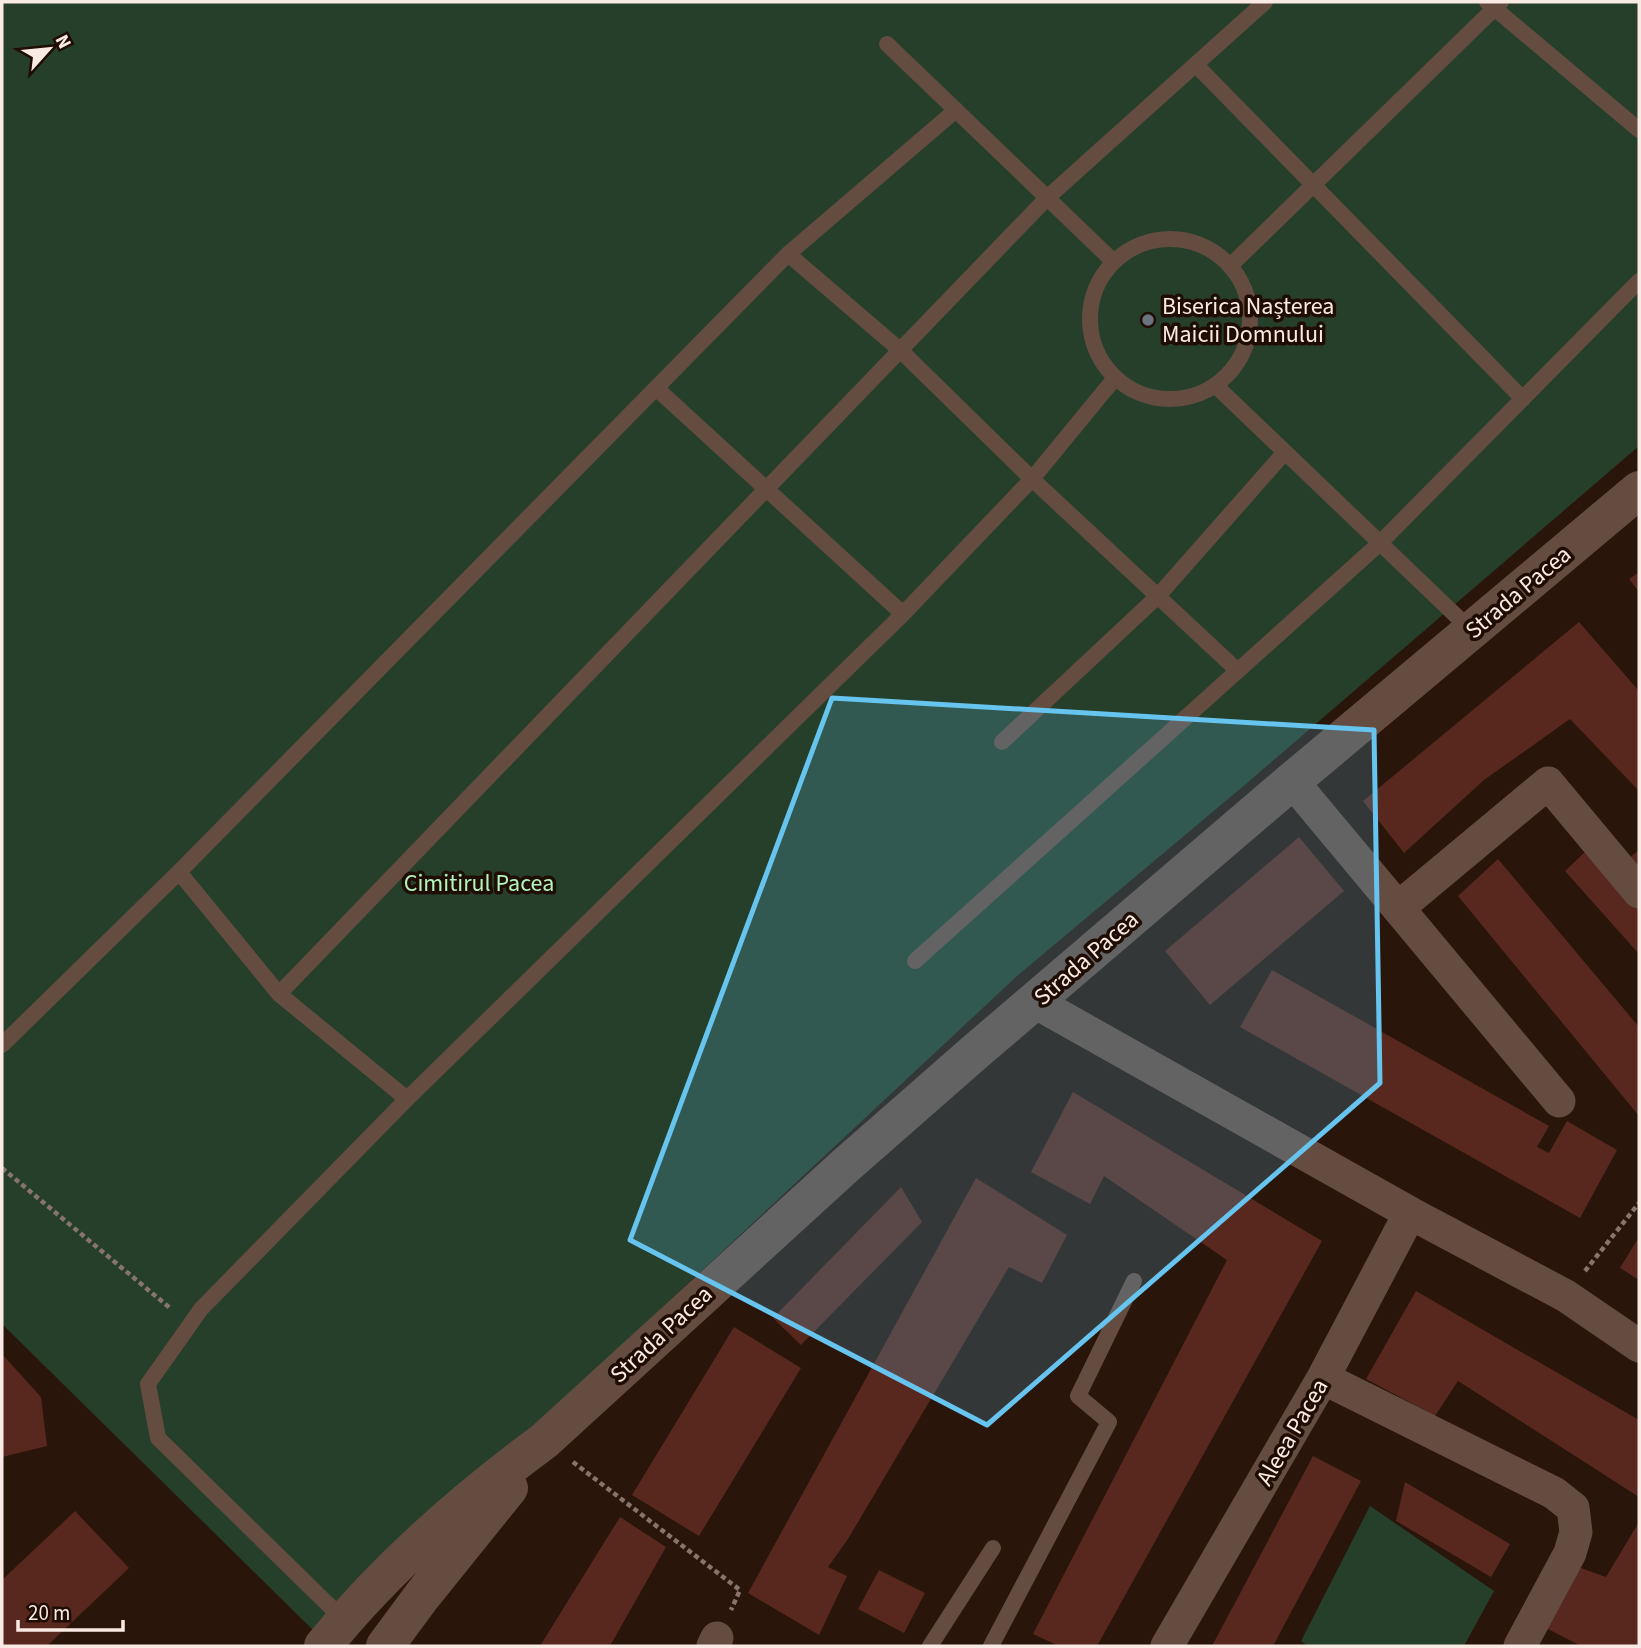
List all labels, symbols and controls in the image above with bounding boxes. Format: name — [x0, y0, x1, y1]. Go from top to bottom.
north arrow — [14, 14, 84, 84]
text: N — [48, 30, 78, 54]
place label: Biserica Nașterea Maicii Domnului — [1162, 289, 1334, 352]
marker: Biserica Nașterea Maicii Domnului — [1140, 312, 1156, 328]
street label: Strada Pacea — [1458, 537, 1579, 647]
park label: Cimitirul Pacea — [404, 866, 554, 901]
street label: Strada Pacea — [1026, 903, 1147, 1014]
street label: Strada Pacea — [602, 1278, 721, 1391]
street label: Aleea Pacea — [1248, 1372, 1337, 1492]
scale bar — [18, 1588, 122, 1632]
text: 20 m — [28, 1598, 70, 1628]

